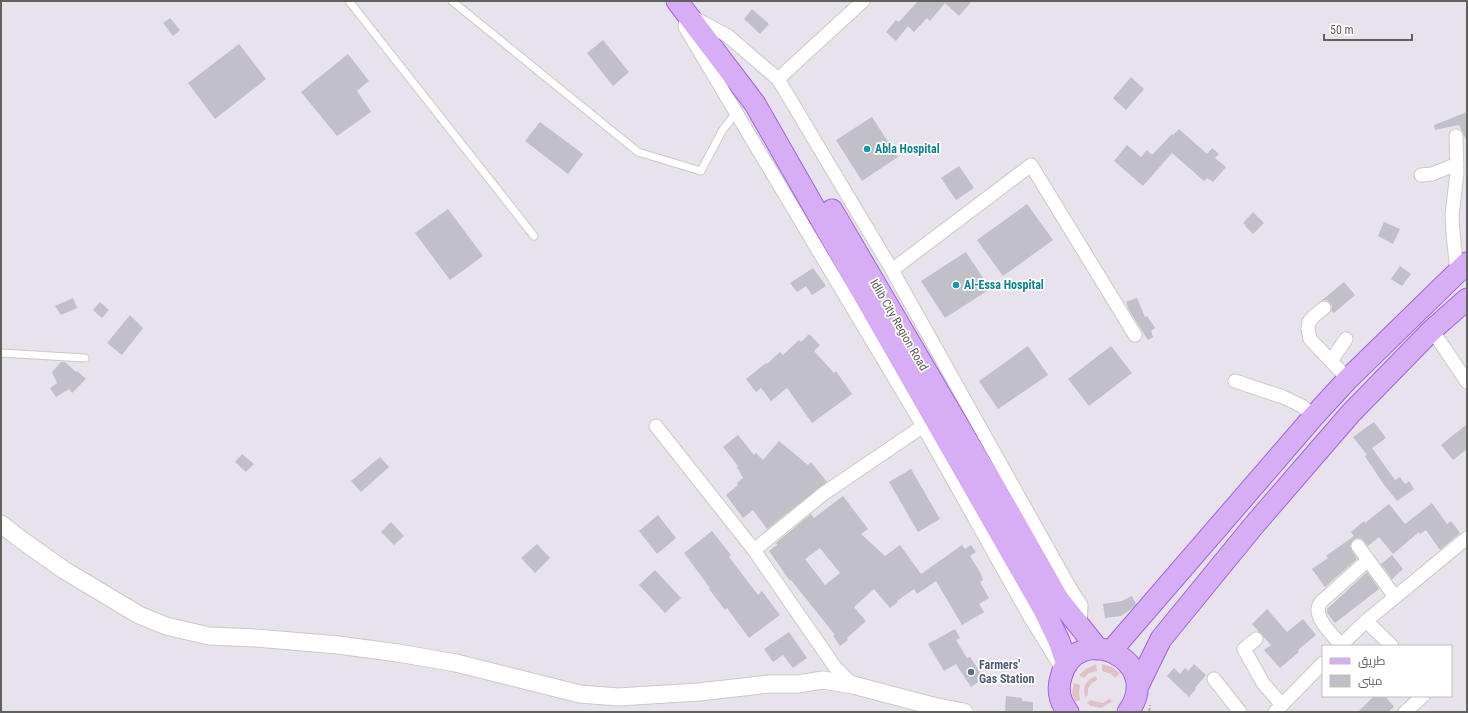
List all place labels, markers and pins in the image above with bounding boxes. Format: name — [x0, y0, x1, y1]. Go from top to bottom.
place label: Abla Hospital — [875, 142, 940, 156]
marker: Abla Hospital — [862, 144, 872, 154]
place label: Al-Essa Hospital — [964, 278, 1044, 292]
marker: Al-Essa Hospital — [951, 280, 961, 290]
place label: Farmers' Gas Station — [979, 658, 1034, 686]
marker: Farmers' Gas Station — [966, 667, 976, 677]

